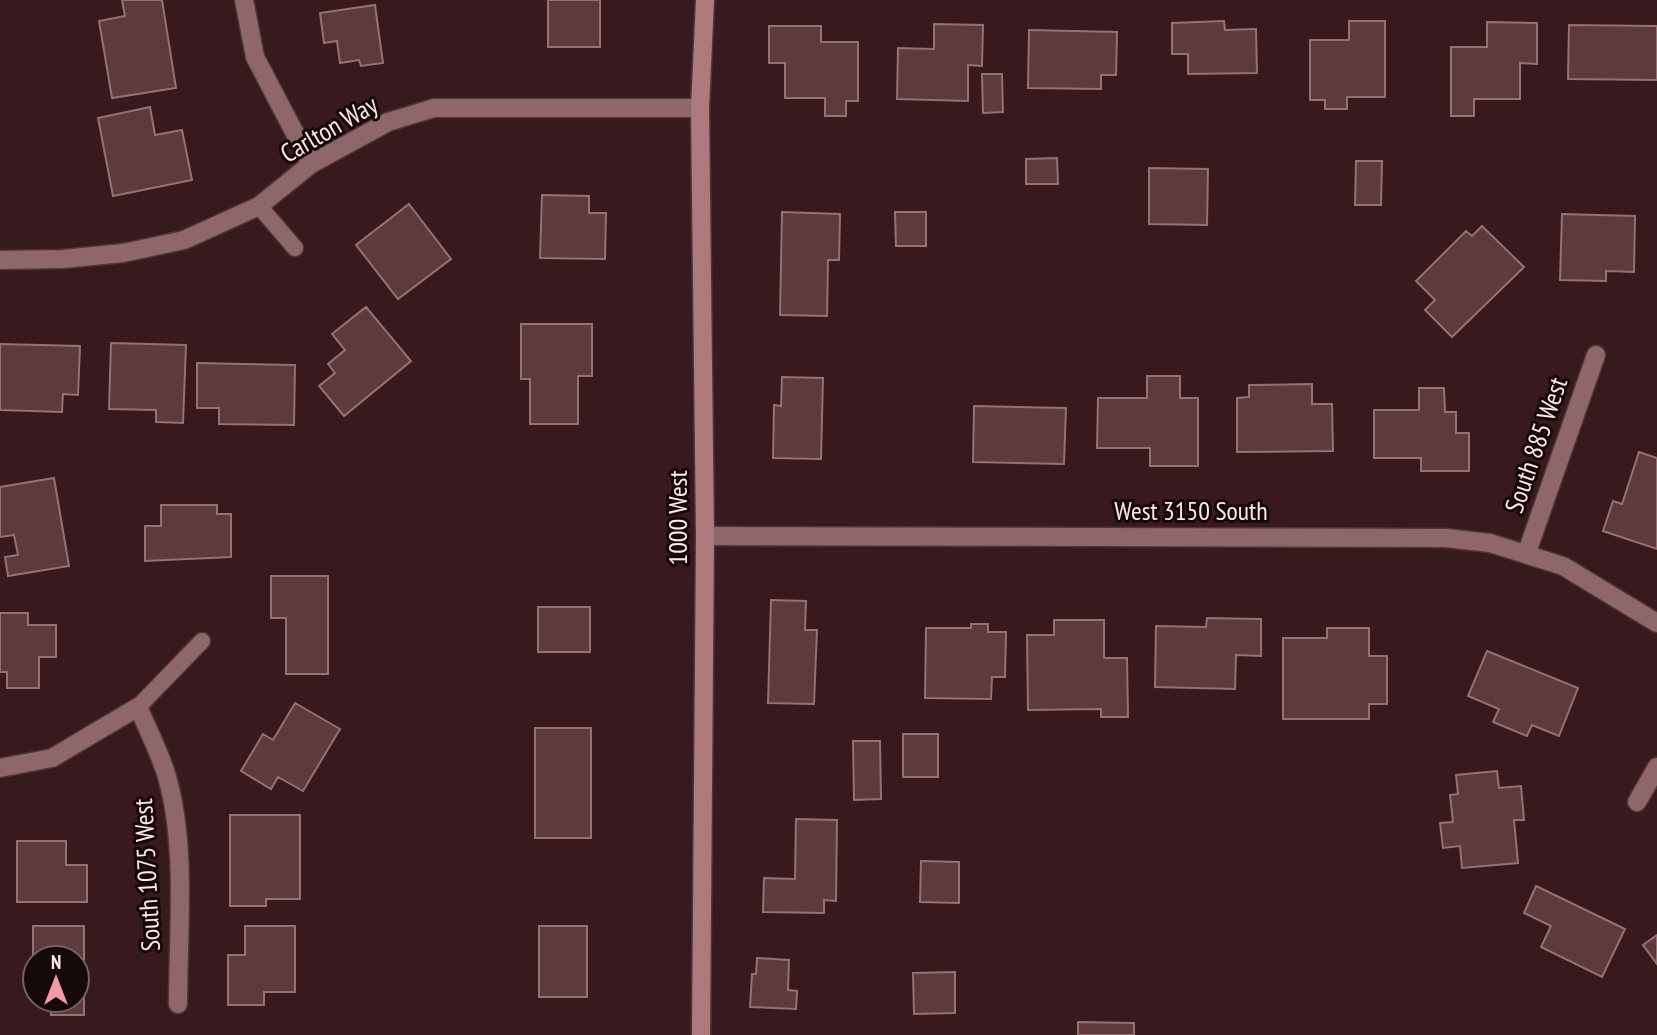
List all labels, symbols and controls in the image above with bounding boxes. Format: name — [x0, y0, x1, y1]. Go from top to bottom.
street label: Carlton Way — [274, 88, 383, 170]
street label: South 885 West — [1497, 373, 1574, 517]
street label: 1000 West — [661, 470, 694, 566]
street label: West 3150 South — [1114, 494, 1268, 527]
street label: South 1075 West — [126, 798, 167, 952]
north arrow — [21, 944, 91, 1014]
text: N — [51, 950, 61, 974]

